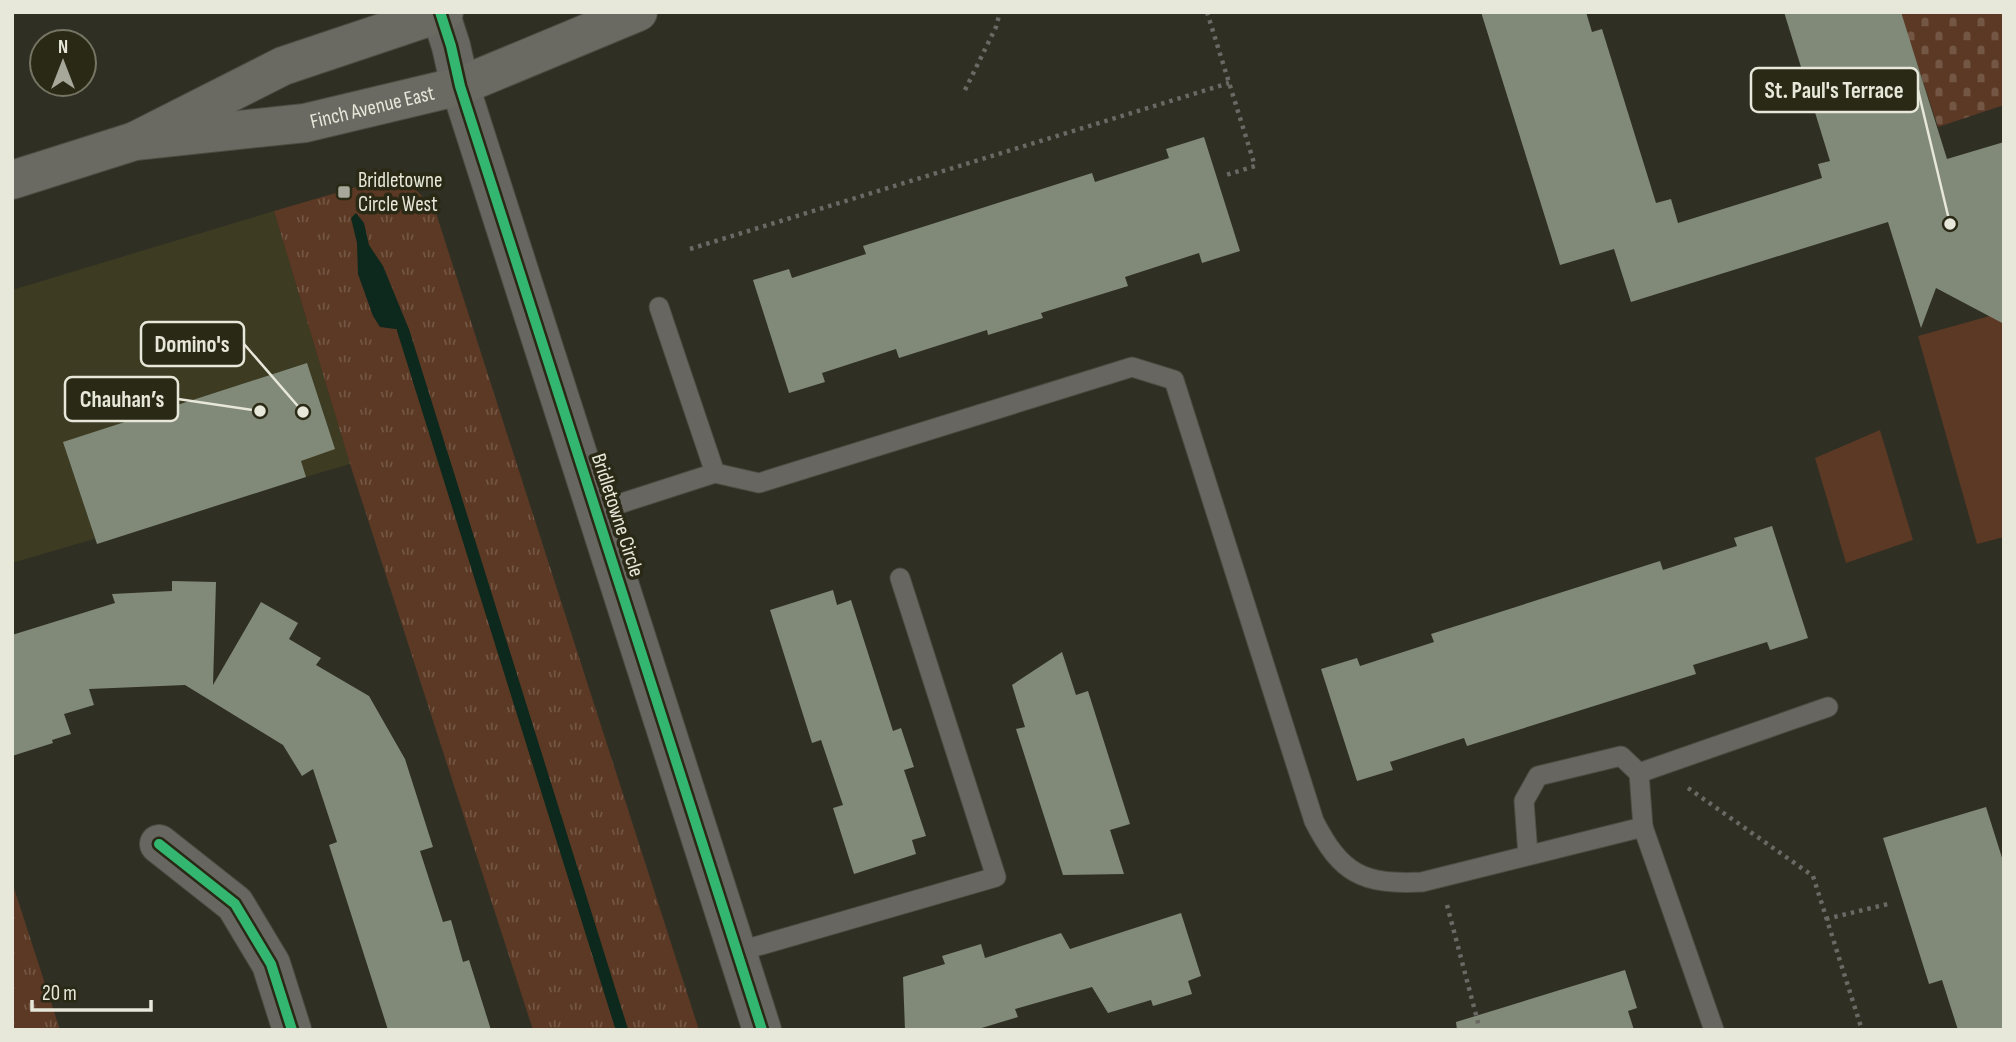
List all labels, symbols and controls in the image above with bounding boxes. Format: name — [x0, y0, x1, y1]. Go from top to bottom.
north arrow — [28, 28, 98, 98]
text: N — [58, 36, 68, 59]
callout: St. Paul's Terrace — [1751, 68, 1918, 112]
text: St. Paul's Terrace — [1764, 77, 1904, 105]
street label: Finch Avenue East — [308, 81, 437, 134]
place label: Bridletowne Circle West — [358, 168, 442, 217]
marker: Bridletowne Circle West — [336, 184, 352, 200]
callout: Domino's — [141, 322, 244, 366]
text: Domino's — [154, 331, 230, 359]
callout: Chauhan’s — [65, 377, 178, 421]
text: Chauhan’s — [80, 386, 164, 414]
street label: Bridletowne Circle — [586, 450, 649, 580]
scale bar — [32, 968, 150, 1012]
text: 20 m — [42, 981, 77, 1006]

